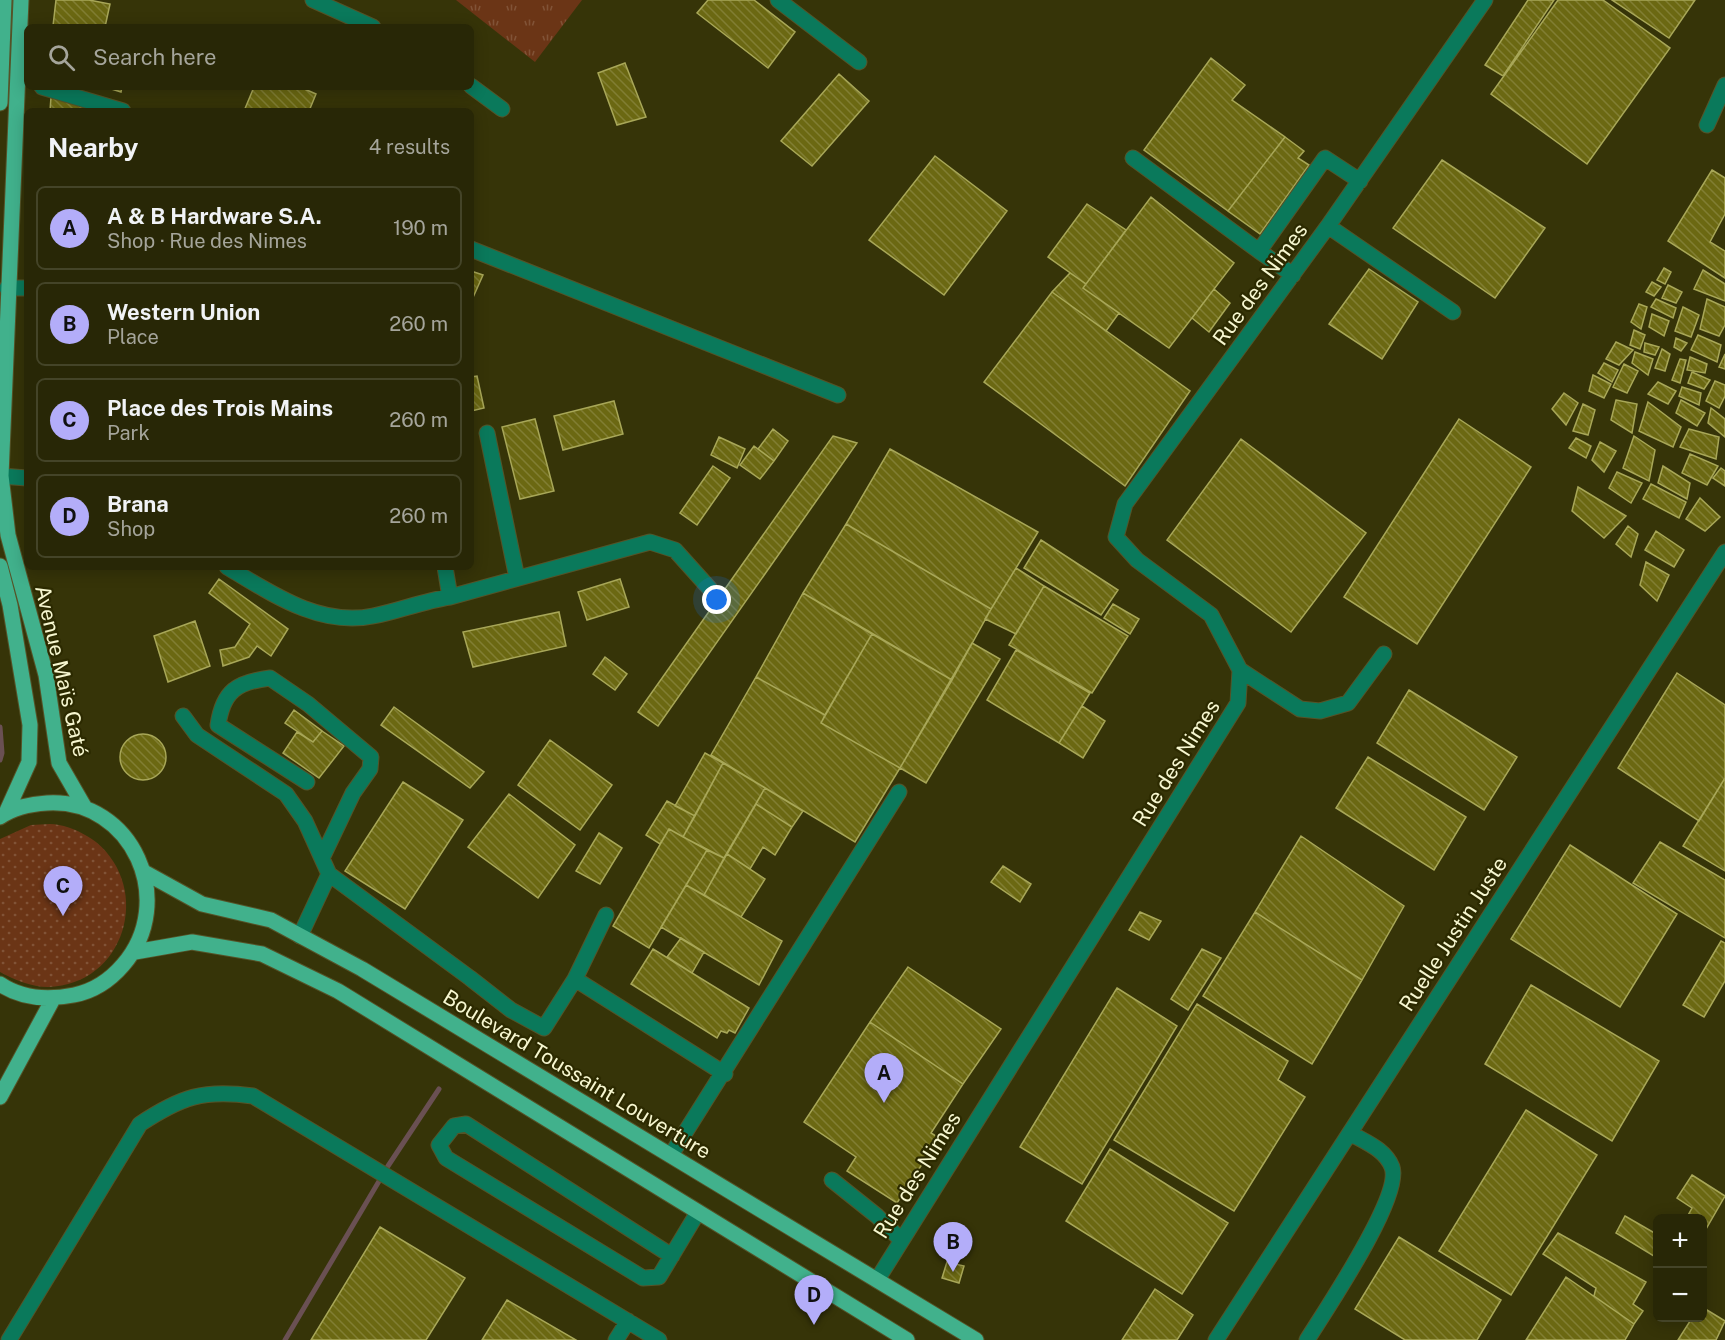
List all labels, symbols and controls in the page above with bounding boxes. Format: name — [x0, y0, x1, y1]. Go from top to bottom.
search box — [24, 24, 474, 90]
icon: search — [45, 41, 78, 74]
text: Search here — [93, 44, 217, 70]
text: Nearby — [48, 132, 138, 163]
text: 4 results — [369, 135, 450, 159]
text: A & B Hardware S.A. — [107, 203, 322, 229]
text: A — [62, 216, 77, 240]
text: 190 m — [393, 216, 448, 240]
street label: Rue des Nimes — [1207, 218, 1313, 350]
text: Shop · Rue des Nimes — [107, 229, 307, 253]
text: Western Union — [107, 299, 260, 325]
text: B — [63, 312, 76, 336]
text: 260 m — [389, 312, 448, 336]
text: Place — [107, 325, 159, 349]
text: Place des Trois Mains — [107, 395, 333, 421]
text: C — [62, 408, 77, 432]
text: 260 m — [389, 408, 448, 432]
text: Park — [107, 421, 150, 445]
text: Brana — [107, 491, 169, 517]
text: D — [62, 504, 77, 528]
text: 260 m — [389, 504, 448, 528]
text: Shop — [107, 517, 155, 541]
street label: Avenue Maïs Gaté — [30, 583, 94, 759]
your location — [702, 585, 731, 614]
street label: Rue des Nimes — [1127, 695, 1225, 831]
street label: Ruelle Justin Juste — [1394, 852, 1512, 1016]
pin: C — [44, 866, 82, 916]
street label: Boulevard Toussaint Louverture — [439, 984, 715, 1164]
pin: A — [864, 1054, 904, 1103]
street label: Rue des Nimes — [868, 1107, 966, 1243]
map controls — [1653, 1214, 1707, 1322]
button: + — [1653, 1214, 1707, 1268]
pin: B — [934, 1222, 972, 1272]
button: − — [1653, 1268, 1707, 1322]
pin: D — [794, 1276, 834, 1325]

